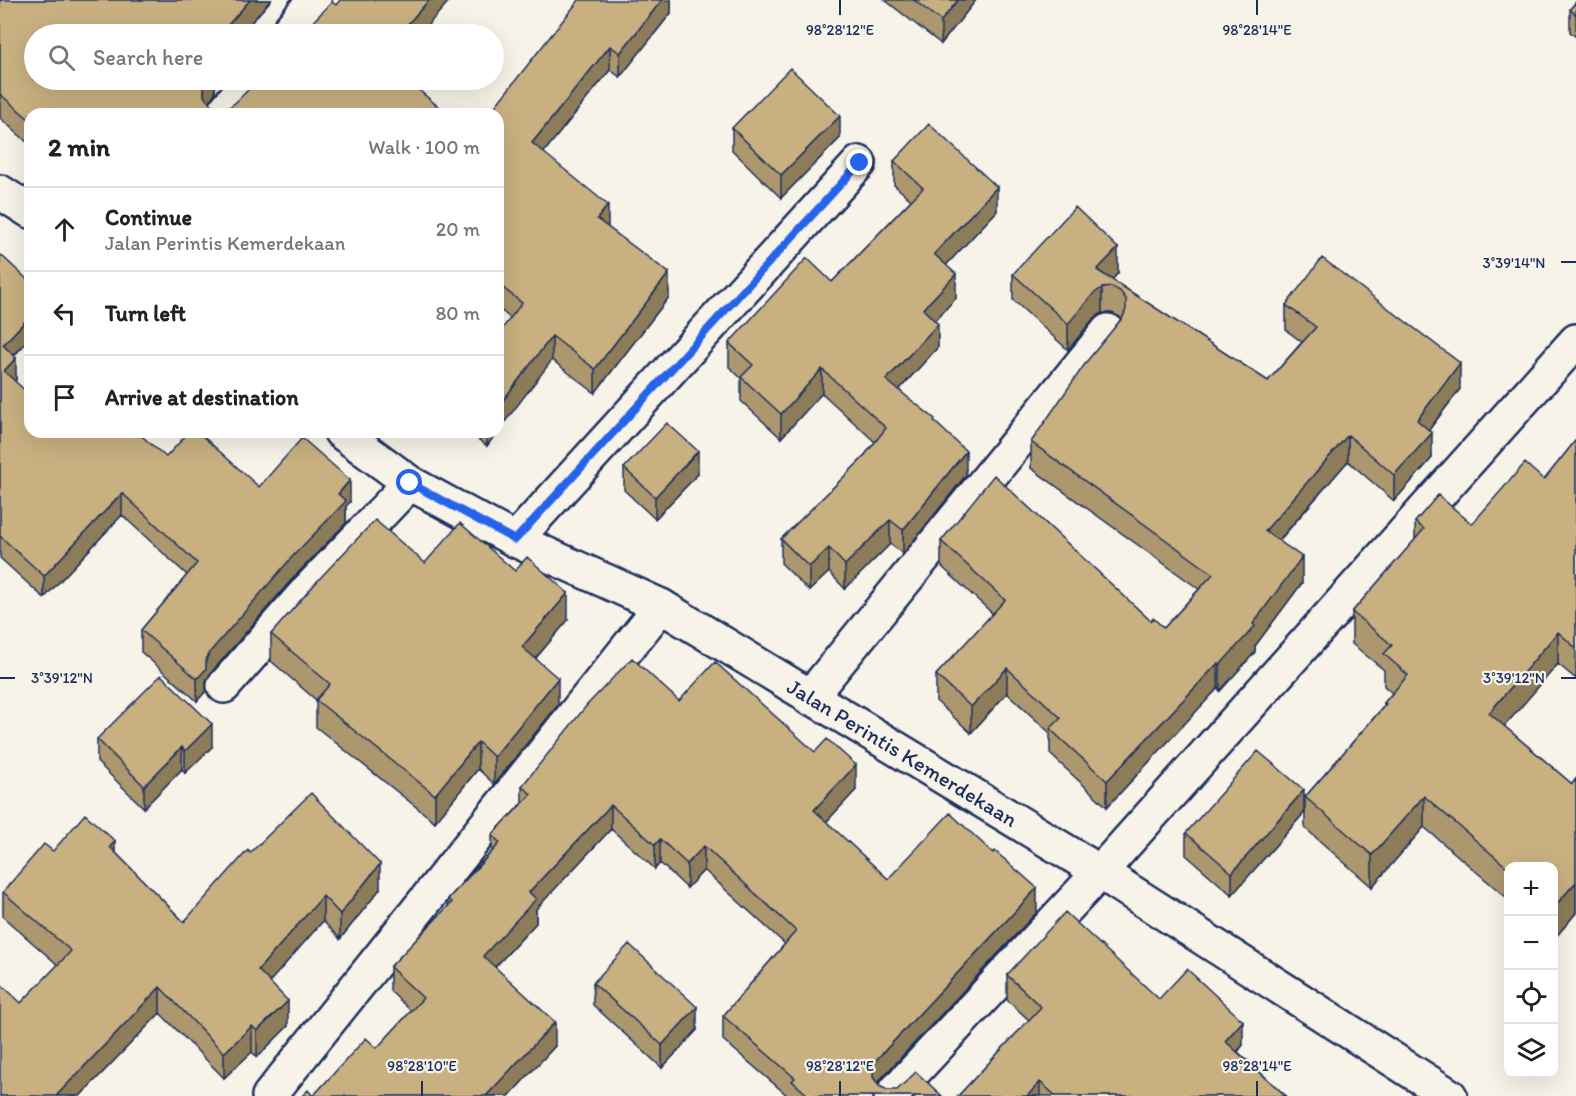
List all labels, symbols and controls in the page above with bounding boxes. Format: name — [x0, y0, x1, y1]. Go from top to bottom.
text: 98°28'12"E — [806, 21, 874, 39]
text: 98°28'14"E — [1222, 21, 1292, 39]
search box — [24, 24, 504, 90]
icon: search — [45, 41, 78, 74]
text: Search here — [93, 44, 203, 71]
text: 2 min — [48, 131, 110, 163]
text: Walk · 100 m — [368, 135, 480, 159]
route end — [846, 149, 872, 175]
text: Continue — [105, 204, 192, 231]
icon: ahead — [48, 213, 81, 246]
text: 20 m — [436, 217, 480, 241]
text: Jalan Perintis Kemerdekaan — [105, 231, 345, 255]
text: 3°39'14"N — [1483, 254, 1546, 272]
icon: left — [48, 297, 81, 330]
text: Turn left — [105, 300, 186, 327]
text: 80 m — [435, 301, 480, 325]
icon: arrive — [48, 381, 81, 414]
text: Arrive at destination — [105, 384, 299, 411]
route start — [396, 469, 422, 495]
text: 3°39'12"N — [31, 669, 93, 687]
text: 3°39'12"N — [1483, 669, 1545, 687]
street label: Jalan Perintis Kemerdekaan — [782, 673, 1023, 833]
map controls — [1504, 862, 1558, 1078]
button: + — [1504, 862, 1558, 916]
button: − — [1504, 916, 1558, 970]
button: locate — [1504, 970, 1558, 1024]
button: layers — [1504, 1024, 1558, 1078]
text: 98°28'10"E — [387, 1057, 457, 1075]
text: 98°28'12"E — [806, 1057, 874, 1075]
text: 98°28'14"E — [1222, 1057, 1292, 1075]

